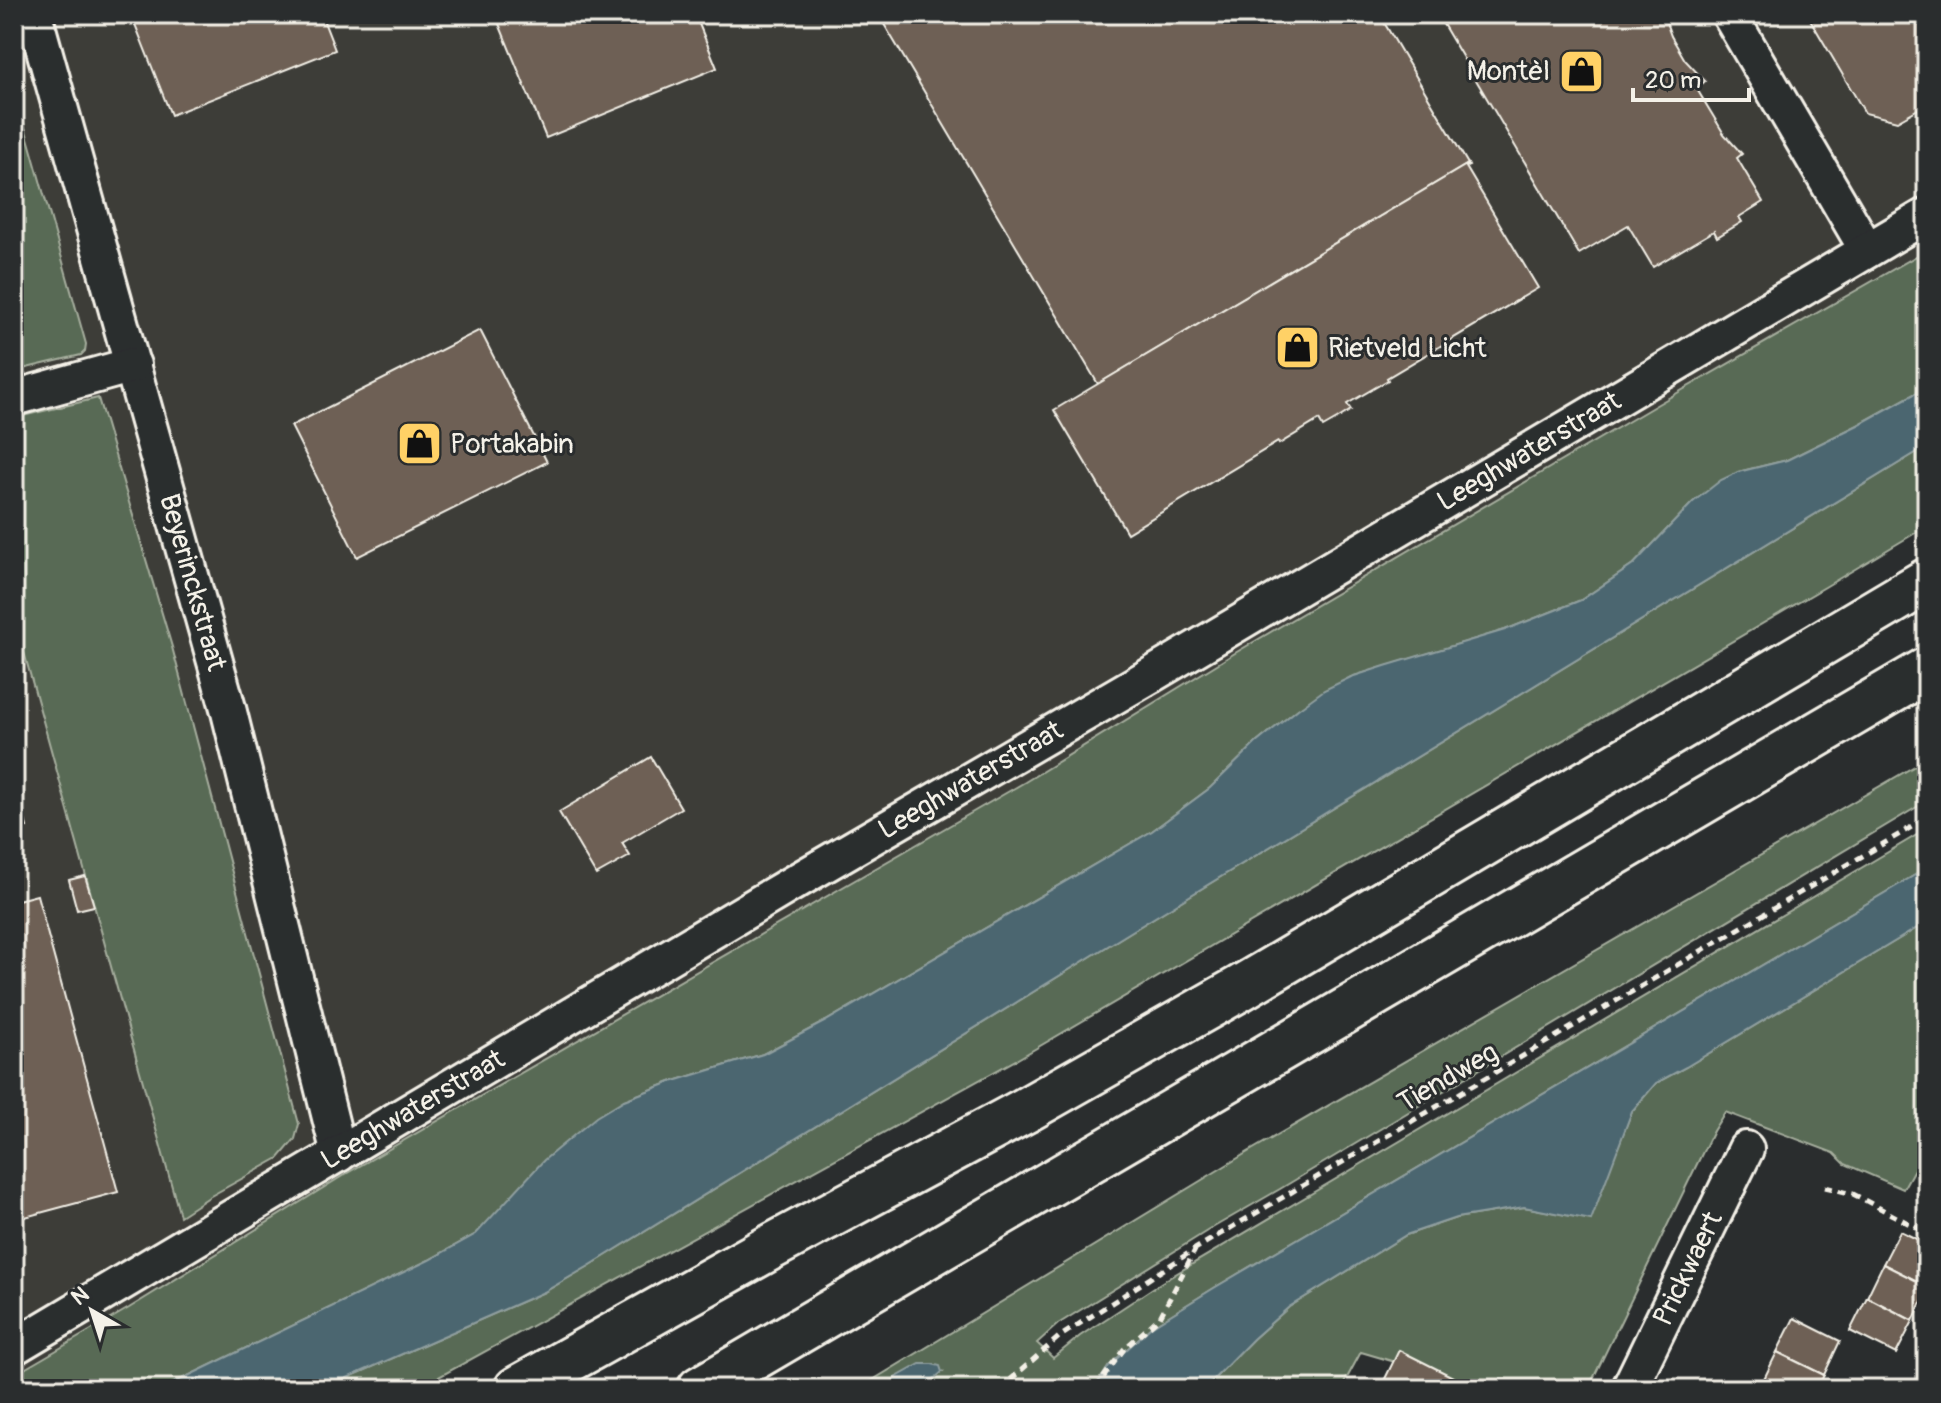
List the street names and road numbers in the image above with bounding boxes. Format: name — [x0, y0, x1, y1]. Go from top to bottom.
street label: Leeghwaterstraat — [1431, 383, 1628, 519]
street label: Beyerinckstraat — [151, 490, 234, 675]
street label: Leeghwaterstraat — [872, 712, 1070, 847]
street label: Tiendweg — [1392, 1035, 1504, 1121]
street label: Leeghwaterstraat — [315, 1041, 511, 1178]
street label: Prickwaert — [1645, 1205, 1731, 1331]

